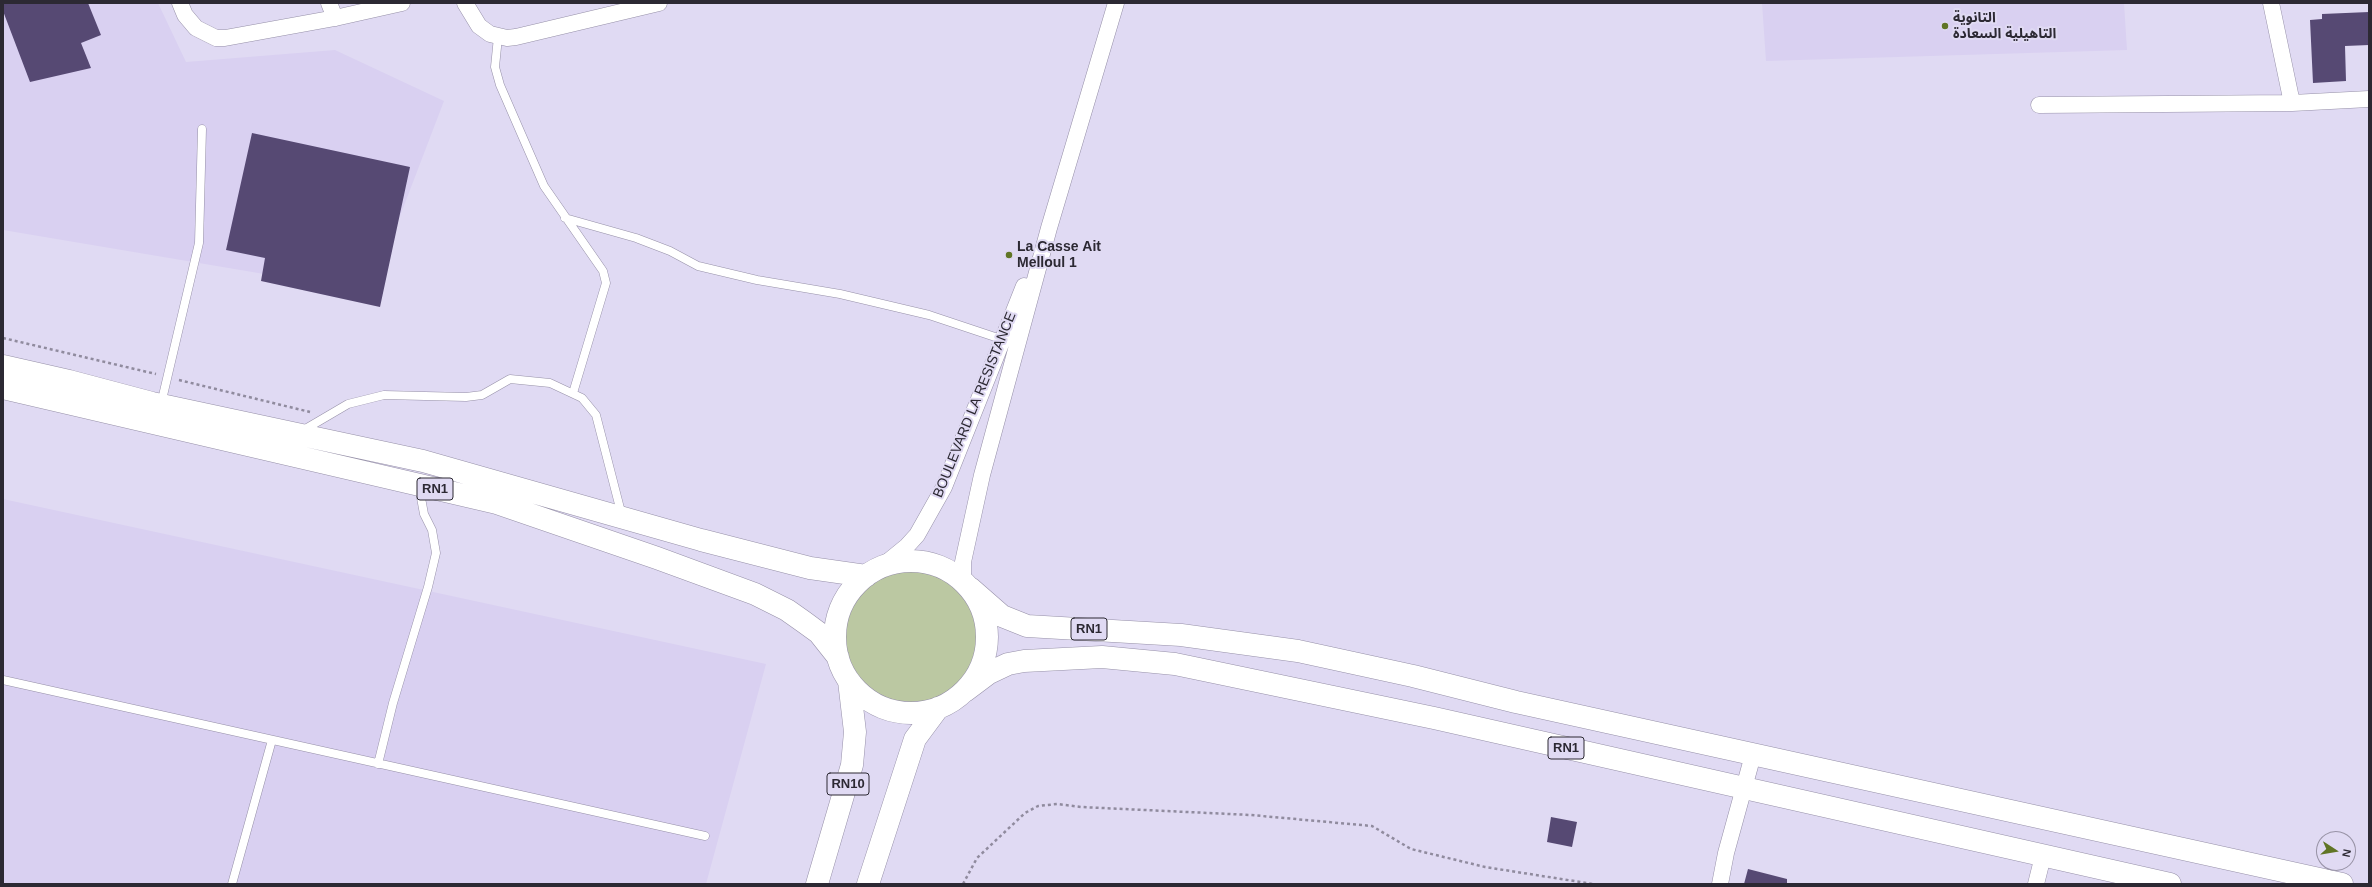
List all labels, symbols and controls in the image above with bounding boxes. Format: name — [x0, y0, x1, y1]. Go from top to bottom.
place label: التانوية التاهيلية السعادة — [1953, 10, 2056, 42]
marker: التانوية التاهيلية السعادة — [1940, 21, 1950, 31]
place label: La Casse Ait Melloul 1 — [1017, 239, 1101, 272]
marker: La Casse Ait Melloul 1 — [1004, 250, 1014, 260]
street label: BOULEVARD LA RESISTANCE — [930, 310, 1020, 500]
road number: RN1 — [417, 478, 453, 500]
road number: RN1 — [1071, 618, 1107, 640]
road number: RN1 — [1548, 737, 1584, 759]
road number: RN10 — [827, 773, 869, 795]
north arrow — [2316, 831, 2356, 871]
text: N — [2340, 848, 2353, 858]

